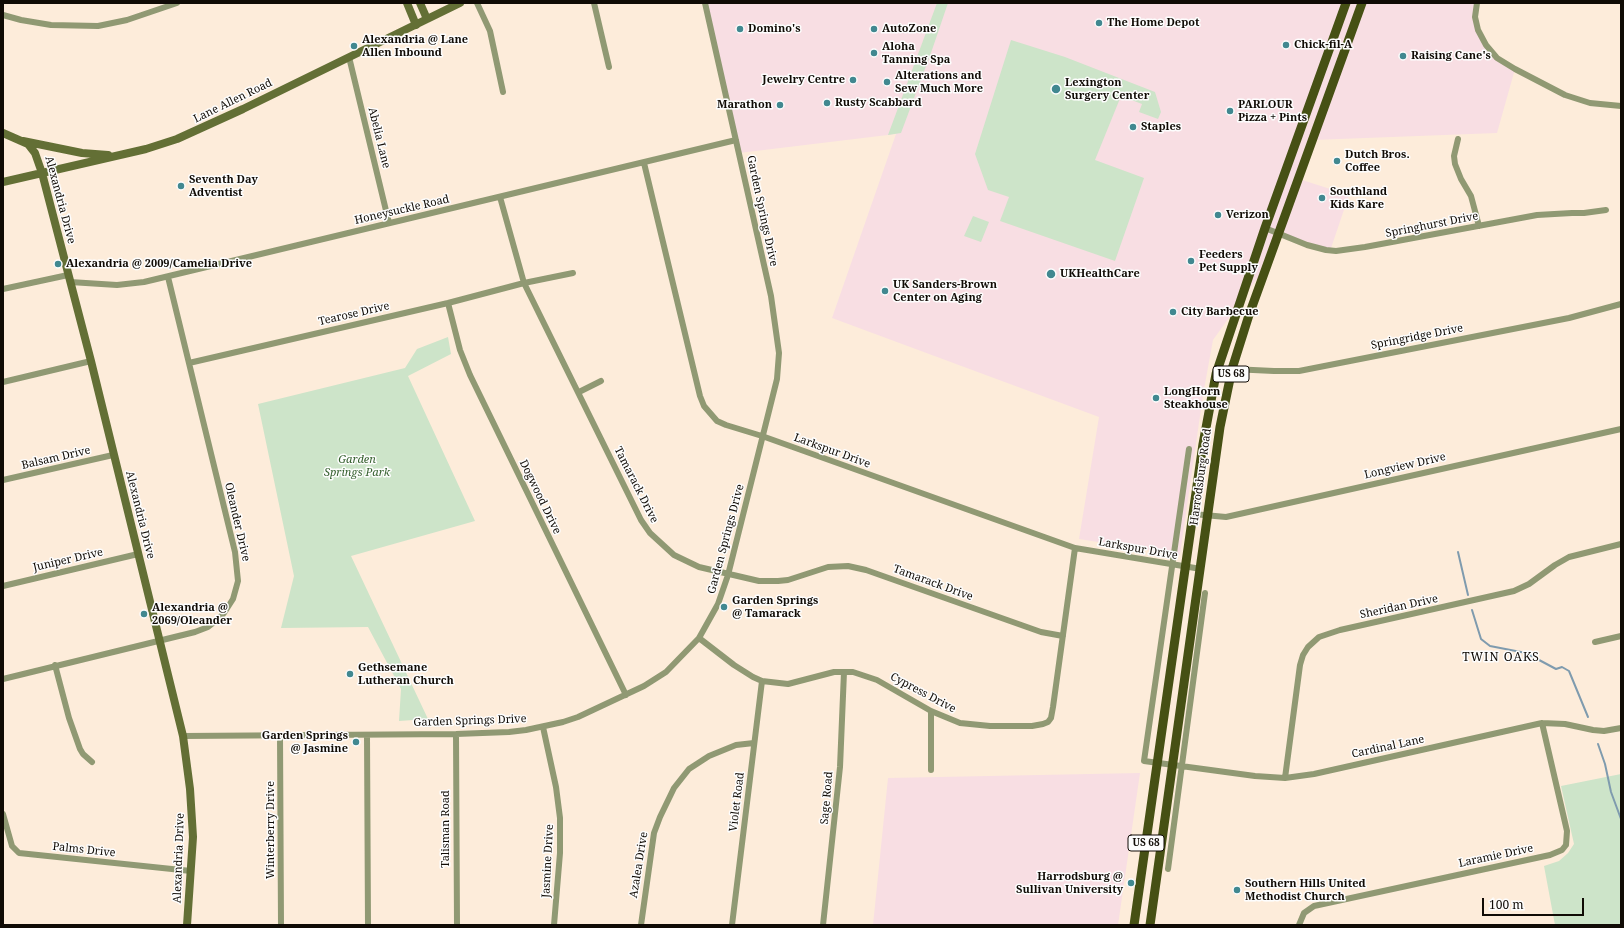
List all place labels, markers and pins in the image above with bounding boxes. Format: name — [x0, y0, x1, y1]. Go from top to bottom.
place label: The Home Depot — [1107, 16, 1199, 30]
marker: The Home Depot — [1094, 18, 1104, 28]
place label: Domino's — [748, 22, 800, 36]
place label: AutoZone — [882, 22, 936, 36]
marker: Domino's — [735, 24, 745, 34]
marker: AutoZone — [869, 24, 879, 34]
place label: Alexandria @ Lane Allen Inbound — [362, 33, 468, 59]
place label: Chick-fil-A — [1294, 38, 1352, 52]
place label: Aloha Tanning Spa — [882, 40, 950, 66]
marker: Chick-fil-A — [1281, 40, 1291, 50]
marker: Alexandria @ Lane Allen Inbound — [349, 41, 359, 51]
marker: Aloha Tanning Spa — [869, 48, 879, 58]
place label: Raising Cane's — [1411, 49, 1491, 63]
marker: Raising Cane's — [1398, 51, 1408, 61]
place label: Alterations and Sew Much More — [895, 69, 983, 95]
place label: Jewelry Centre — [762, 73, 845, 87]
marker: Jewelry Centre — [848, 75, 858, 85]
place label: Lexington Surgery Center — [1065, 76, 1149, 102]
marker: Alterations and Sew Much More — [882, 77, 892, 87]
marker: Lexington Surgery Center — [1050, 83, 1062, 95]
place label: Rusty Scabbard — [835, 96, 922, 110]
place label: Marathon — [717, 98, 772, 112]
marker: Rusty Scabbard — [822, 98, 832, 108]
place label: PARLOUR Pizza + Pints — [1238, 98, 1307, 124]
marker: Marathon — [775, 100, 785, 110]
marker: PARLOUR Pizza + Pints — [1225, 106, 1235, 116]
place label: Staples — [1141, 120, 1181, 134]
marker: Staples — [1128, 122, 1138, 132]
place label: Dutch Bros. Coffee — [1345, 148, 1410, 174]
marker: Dutch Bros. Coffee — [1332, 156, 1342, 166]
place label: Seventh Day Adventist — [189, 173, 258, 199]
marker: Seventh Day Adventist — [176, 181, 186, 191]
place label: Southland Kids Kare — [1330, 185, 1387, 211]
marker: Southland Kids Kare — [1317, 193, 1327, 203]
place label: Verizon — [1226, 208, 1269, 222]
marker: Verizon — [1213, 210, 1223, 220]
place label: Feeders Pet Supply — [1199, 248, 1258, 274]
marker: Feeders Pet Supply — [1186, 256, 1196, 266]
place label: Alexandria @ 2009/Camelia Drive — [66, 257, 252, 271]
marker: Alexandria @ 2009/Camelia Drive — [53, 259, 63, 269]
place label: UKHealthCare — [1060, 267, 1140, 281]
marker: UKHealthCare — [1045, 268, 1057, 280]
place label: UK Sanders-Brown Center on Aging — [893, 278, 997, 304]
marker: UK Sanders-Brown Center on Aging — [880, 286, 890, 296]
place label: City Barbecue — [1181, 305, 1259, 319]
marker: City Barbecue — [1168, 307, 1178, 317]
place label: LongHorn Steakhouse — [1164, 385, 1228, 411]
marker: LongHorn Steakhouse — [1151, 393, 1161, 403]
place label: Garden Springs @ Tamarack — [732, 594, 818, 620]
place label: Alexandria @ 2069/Oleander — [152, 601, 232, 627]
marker: Garden Springs @ Tamarack — [719, 602, 729, 612]
marker: Alexandria @ 2069/Oleander — [139, 609, 149, 619]
place label: Gethsemane Lutheran Church — [358, 661, 454, 687]
marker: Gethsemane Lutheran Church — [345, 669, 355, 679]
place label: Garden Springs @ Jasmine — [262, 729, 348, 755]
marker: Garden Springs @ Jasmine — [351, 737, 361, 747]
place label: Harrodsburg @ Sullivan University — [1016, 870, 1123, 896]
place label: Southern Hills United Methodist Church — [1245, 877, 1366, 903]
marker: Harrodsburg @ Sullivan University — [1126, 878, 1136, 888]
marker: Southern Hills United Methodist Church — [1232, 885, 1242, 895]

